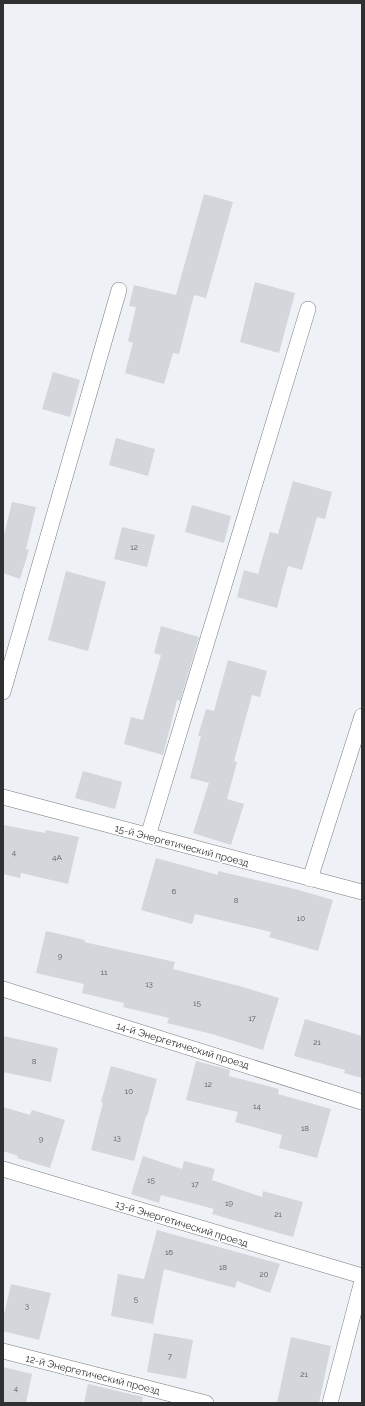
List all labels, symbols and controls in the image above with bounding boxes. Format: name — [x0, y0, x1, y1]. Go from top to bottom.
house number: 12 — [130, 542, 138, 552]
street label: 15-й Энергетический проезд — [114, 822, 250, 869]
house number: 4 — [12, 847, 17, 857]
house number: 4А — [52, 852, 62, 862]
house number: 6 — [172, 886, 177, 896]
house number: 8 — [234, 895, 239, 905]
house number: 10 — [297, 913, 305, 923]
house number: 9 — [58, 951, 63, 961]
house number: 11 — [101, 967, 108, 977]
house number: 13 — [145, 979, 153, 989]
house number: 15 — [193, 998, 202, 1008]
house number: 17 — [248, 1013, 257, 1023]
street label: 14-й Энергетический проезд — [115, 1020, 251, 1071]
house number: 21 — [313, 1037, 321, 1047]
house number: 8 — [32, 1056, 37, 1066]
house number: 12 — [204, 1079, 212, 1089]
house number: 10 — [125, 1086, 133, 1096]
house number: 14 — [253, 1101, 262, 1111]
house number: 18 — [301, 1123, 309, 1133]
house number: 13 — [113, 1133, 121, 1143]
house number: 9 — [39, 1134, 44, 1144]
house number: 15 — [147, 1175, 156, 1185]
house number: 17 — [191, 1179, 200, 1189]
street label: 13-й Энергетический проезд — [114, 1198, 250, 1249]
house number: 19 — [225, 1198, 233, 1208]
house number: 21 — [274, 1209, 282, 1219]
house number: 16 — [165, 1247, 173, 1257]
house number: 18 — [219, 1262, 227, 1272]
house number: 20 — [259, 1269, 269, 1279]
house number: 5 — [134, 1294, 139, 1304]
house number: 3 — [25, 1301, 29, 1311]
house number: 7 — [168, 1351, 173, 1361]
street label: 12-й Энергетический проезд — [25, 1352, 161, 1397]
house number: 21 — [300, 1369, 308, 1379]
house number: 4 — [14, 1383, 19, 1393]

